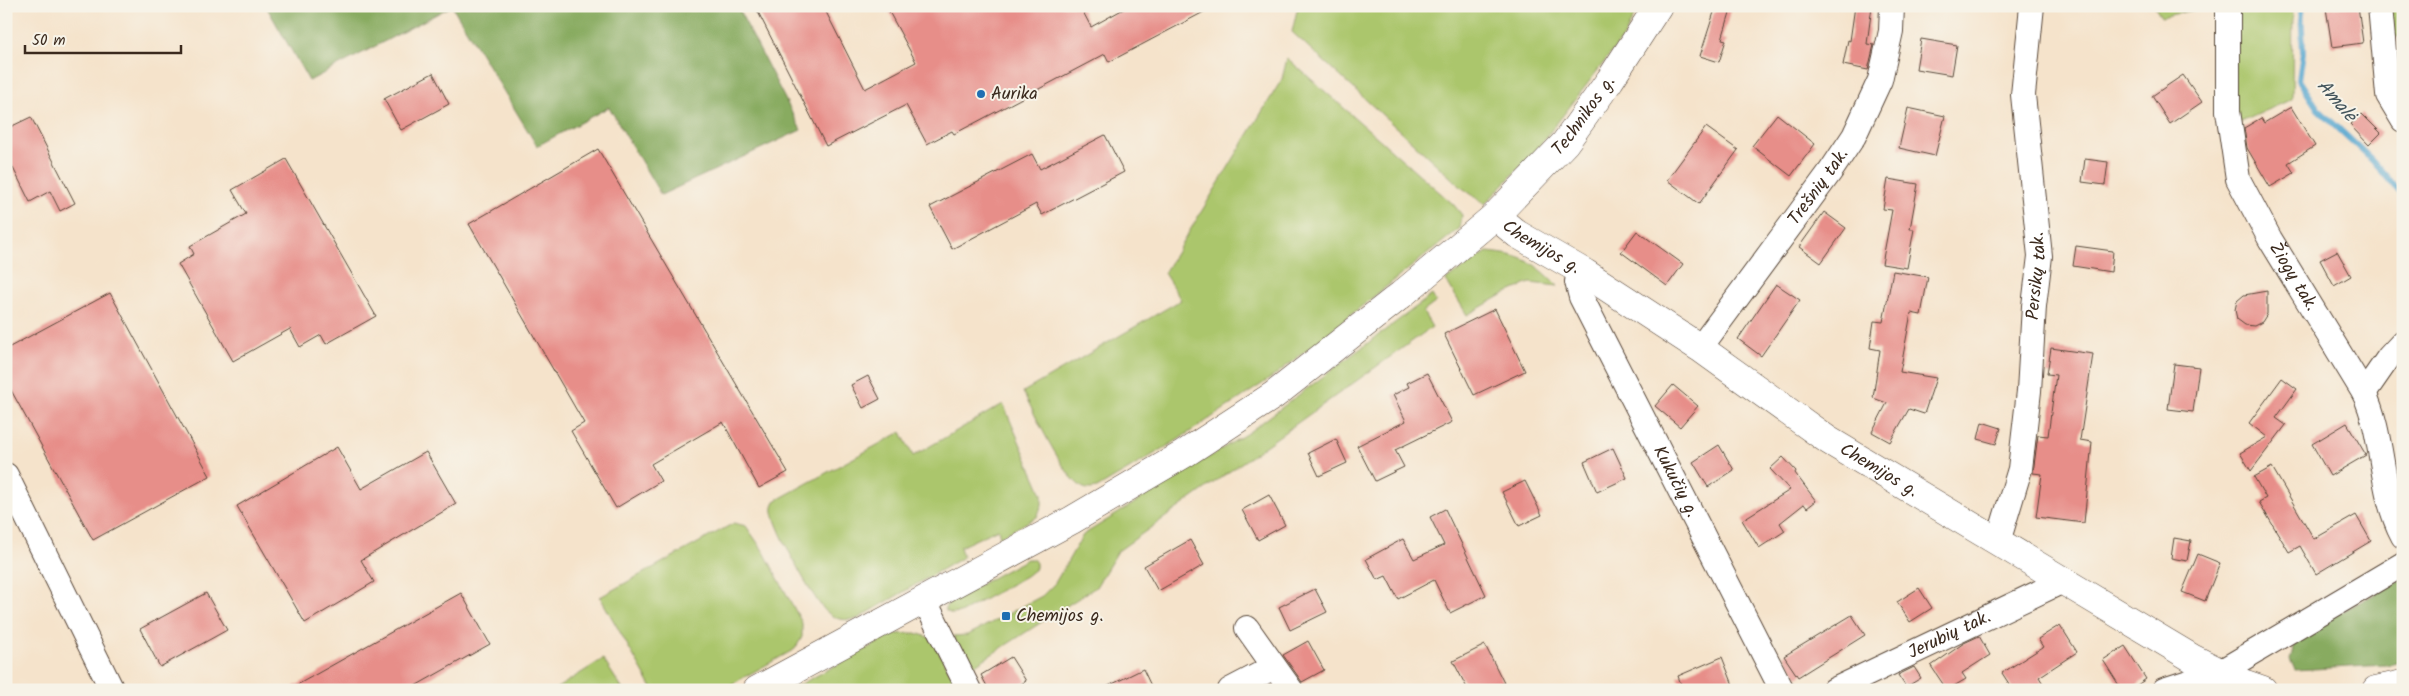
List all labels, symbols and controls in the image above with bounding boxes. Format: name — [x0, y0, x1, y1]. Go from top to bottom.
scale bar — [25, 22, 181, 54]
text: 50 m — [32, 29, 66, 53]
street label: Technikos g. — [1545, 70, 1623, 163]
water label: Amalė — [2309, 73, 2365, 131]
place label: Aurika — [991, 80, 1038, 109]
marker: Aurika — [975, 88, 987, 100]
street label: Trešnių tak. — [1781, 142, 1856, 232]
street label: Chemijos g. — [1495, 212, 1586, 282]
street label: Persikų tak. — [2019, 231, 2055, 321]
street label: Žiogų tak. — [2261, 237, 2325, 317]
street label: Chemijos g. — [1834, 435, 1924, 505]
street label: Kukučių g. — [1645, 441, 1706, 523]
place label: Chemijos g. — [1016, 602, 1104, 631]
street label: Jerubių tak. — [1903, 603, 1996, 667]
marker: Chemijos g. — [1000, 610, 1012, 622]

